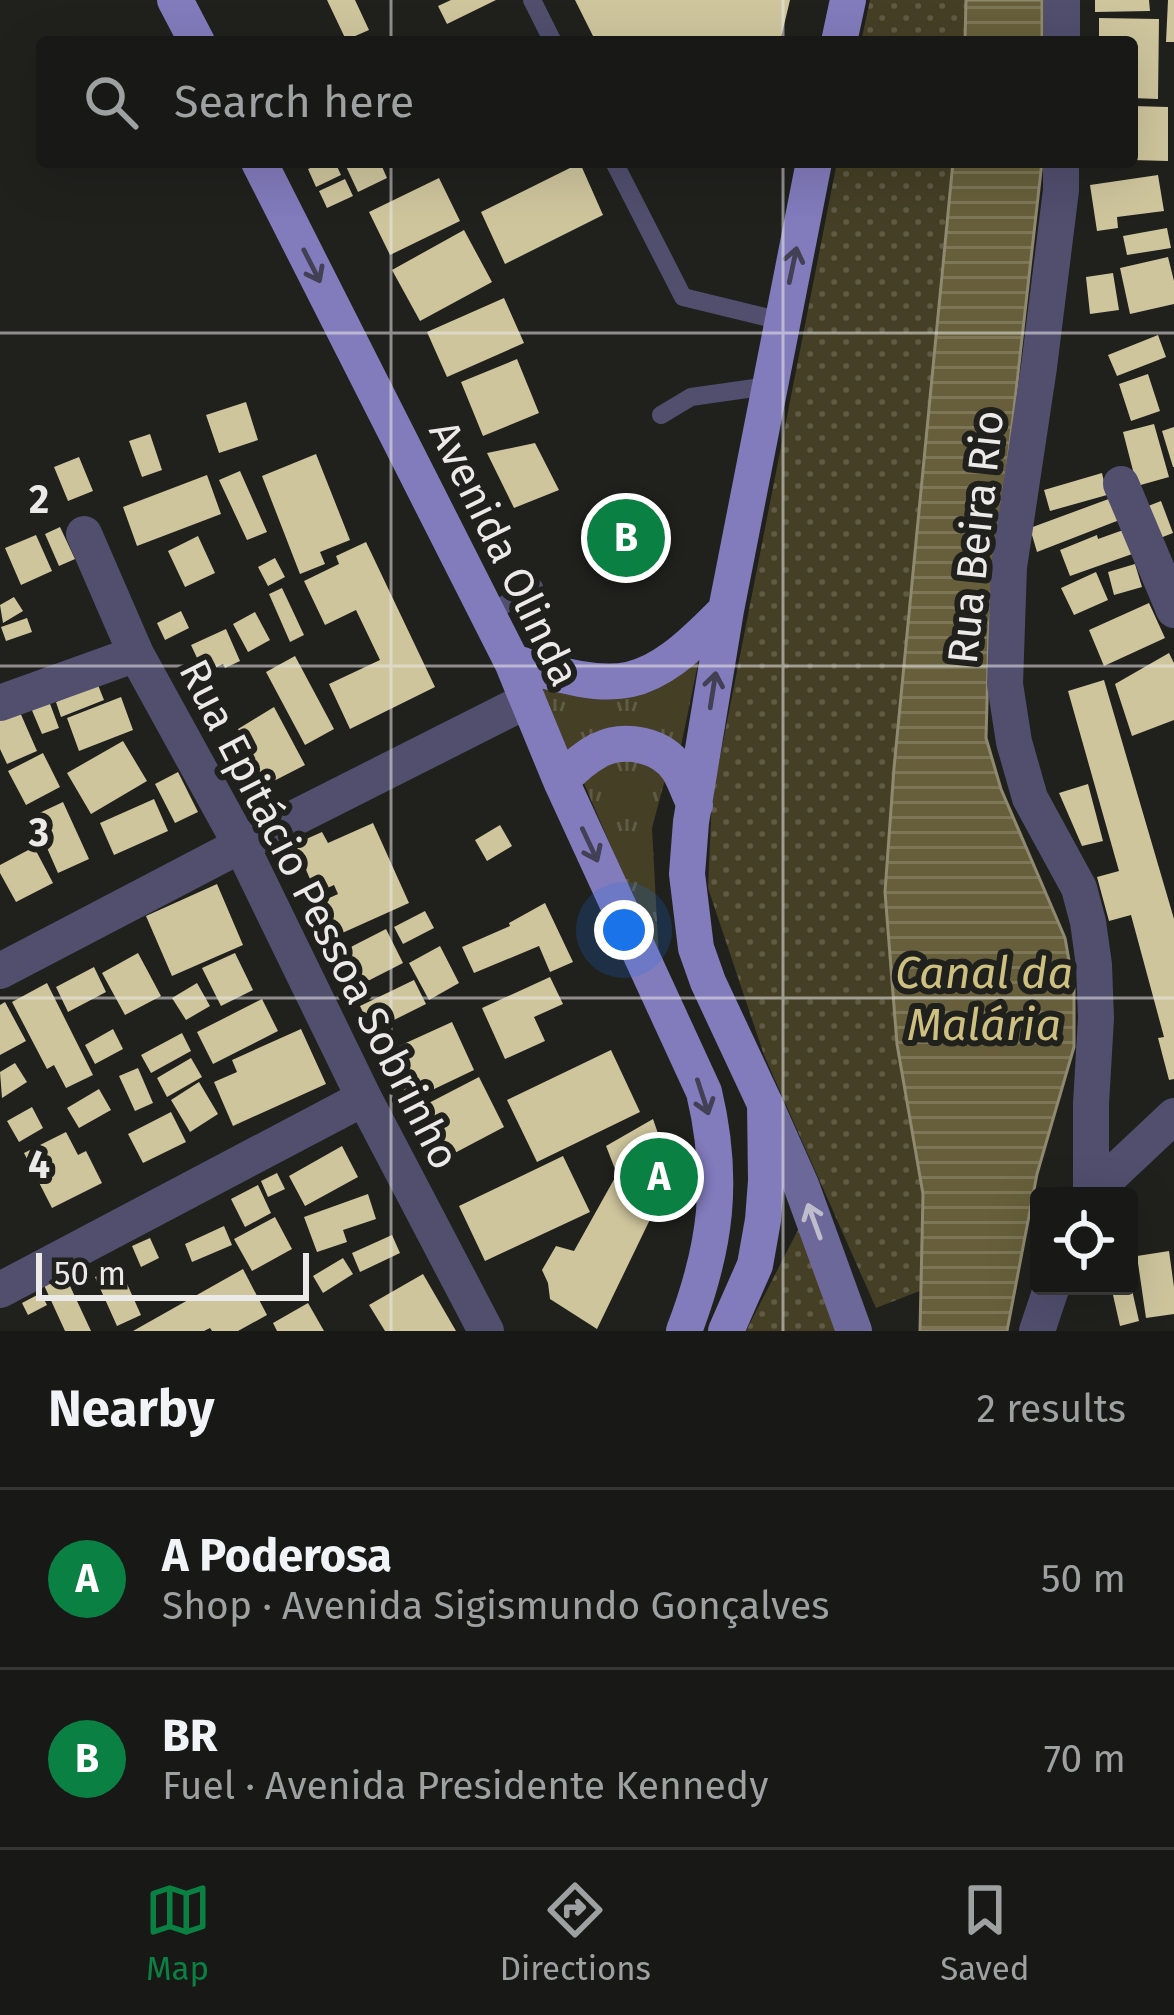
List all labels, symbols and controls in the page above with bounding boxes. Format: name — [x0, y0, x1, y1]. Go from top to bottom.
search box — [36, 36, 1138, 168]
icon: search — [78, 69, 144, 135]
text: Search here — [174, 75, 414, 129]
one-way arrow — [783, 247, 805, 286]
one-way arrow — [302, 248, 325, 283]
street label: Rua Beira Rio — [938, 408, 1014, 666]
street label: Avenida Olinda — [418, 413, 590, 694]
text: 2 — [29, 477, 49, 523]
pin: B — [587, 493, 665, 583]
street label: Rua Epitácio Pessoa Sobrinho — [169, 651, 470, 1178]
one-way arrow — [703, 671, 726, 710]
text: 3 — [28, 810, 49, 856]
one-way arrow — [580, 826, 602, 862]
your location — [594, 900, 654, 960]
water label: Canal da Malária — [895, 946, 1073, 1052]
one-way arrow — [694, 1077, 716, 1115]
pin: A — [620, 1132, 698, 1222]
text: 4 — [28, 1142, 50, 1188]
map controls — [1030, 1187, 1138, 1295]
button: locate — [1030, 1187, 1138, 1295]
one-way arrow — [802, 1203, 823, 1240]
scale bar — [36, 1247, 309, 1300]
text: 50 m — [54, 1254, 126, 1294]
text: Nearby — [48, 1378, 214, 1440]
text: 2 results — [977, 1386, 1126, 1432]
text: A Poderosa — [162, 1529, 392, 1583]
text: A — [75, 1556, 99, 1602]
text: 50 m — [1041, 1556, 1126, 1602]
text: Shop · Avenida Sigismundo Gonçalves — [162, 1583, 829, 1629]
text: BR — [162, 1709, 218, 1763]
text: B — [75, 1736, 99, 1782]
text: 70 m — [1044, 1736, 1126, 1782]
text: Fuel · Avenida Presidente Kennedy — [162, 1763, 768, 1809]
tab: Map — [145, 1877, 211, 1989]
tab: Directions — [500, 1877, 651, 1989]
tab: Saved — [940, 1877, 1029, 1989]

